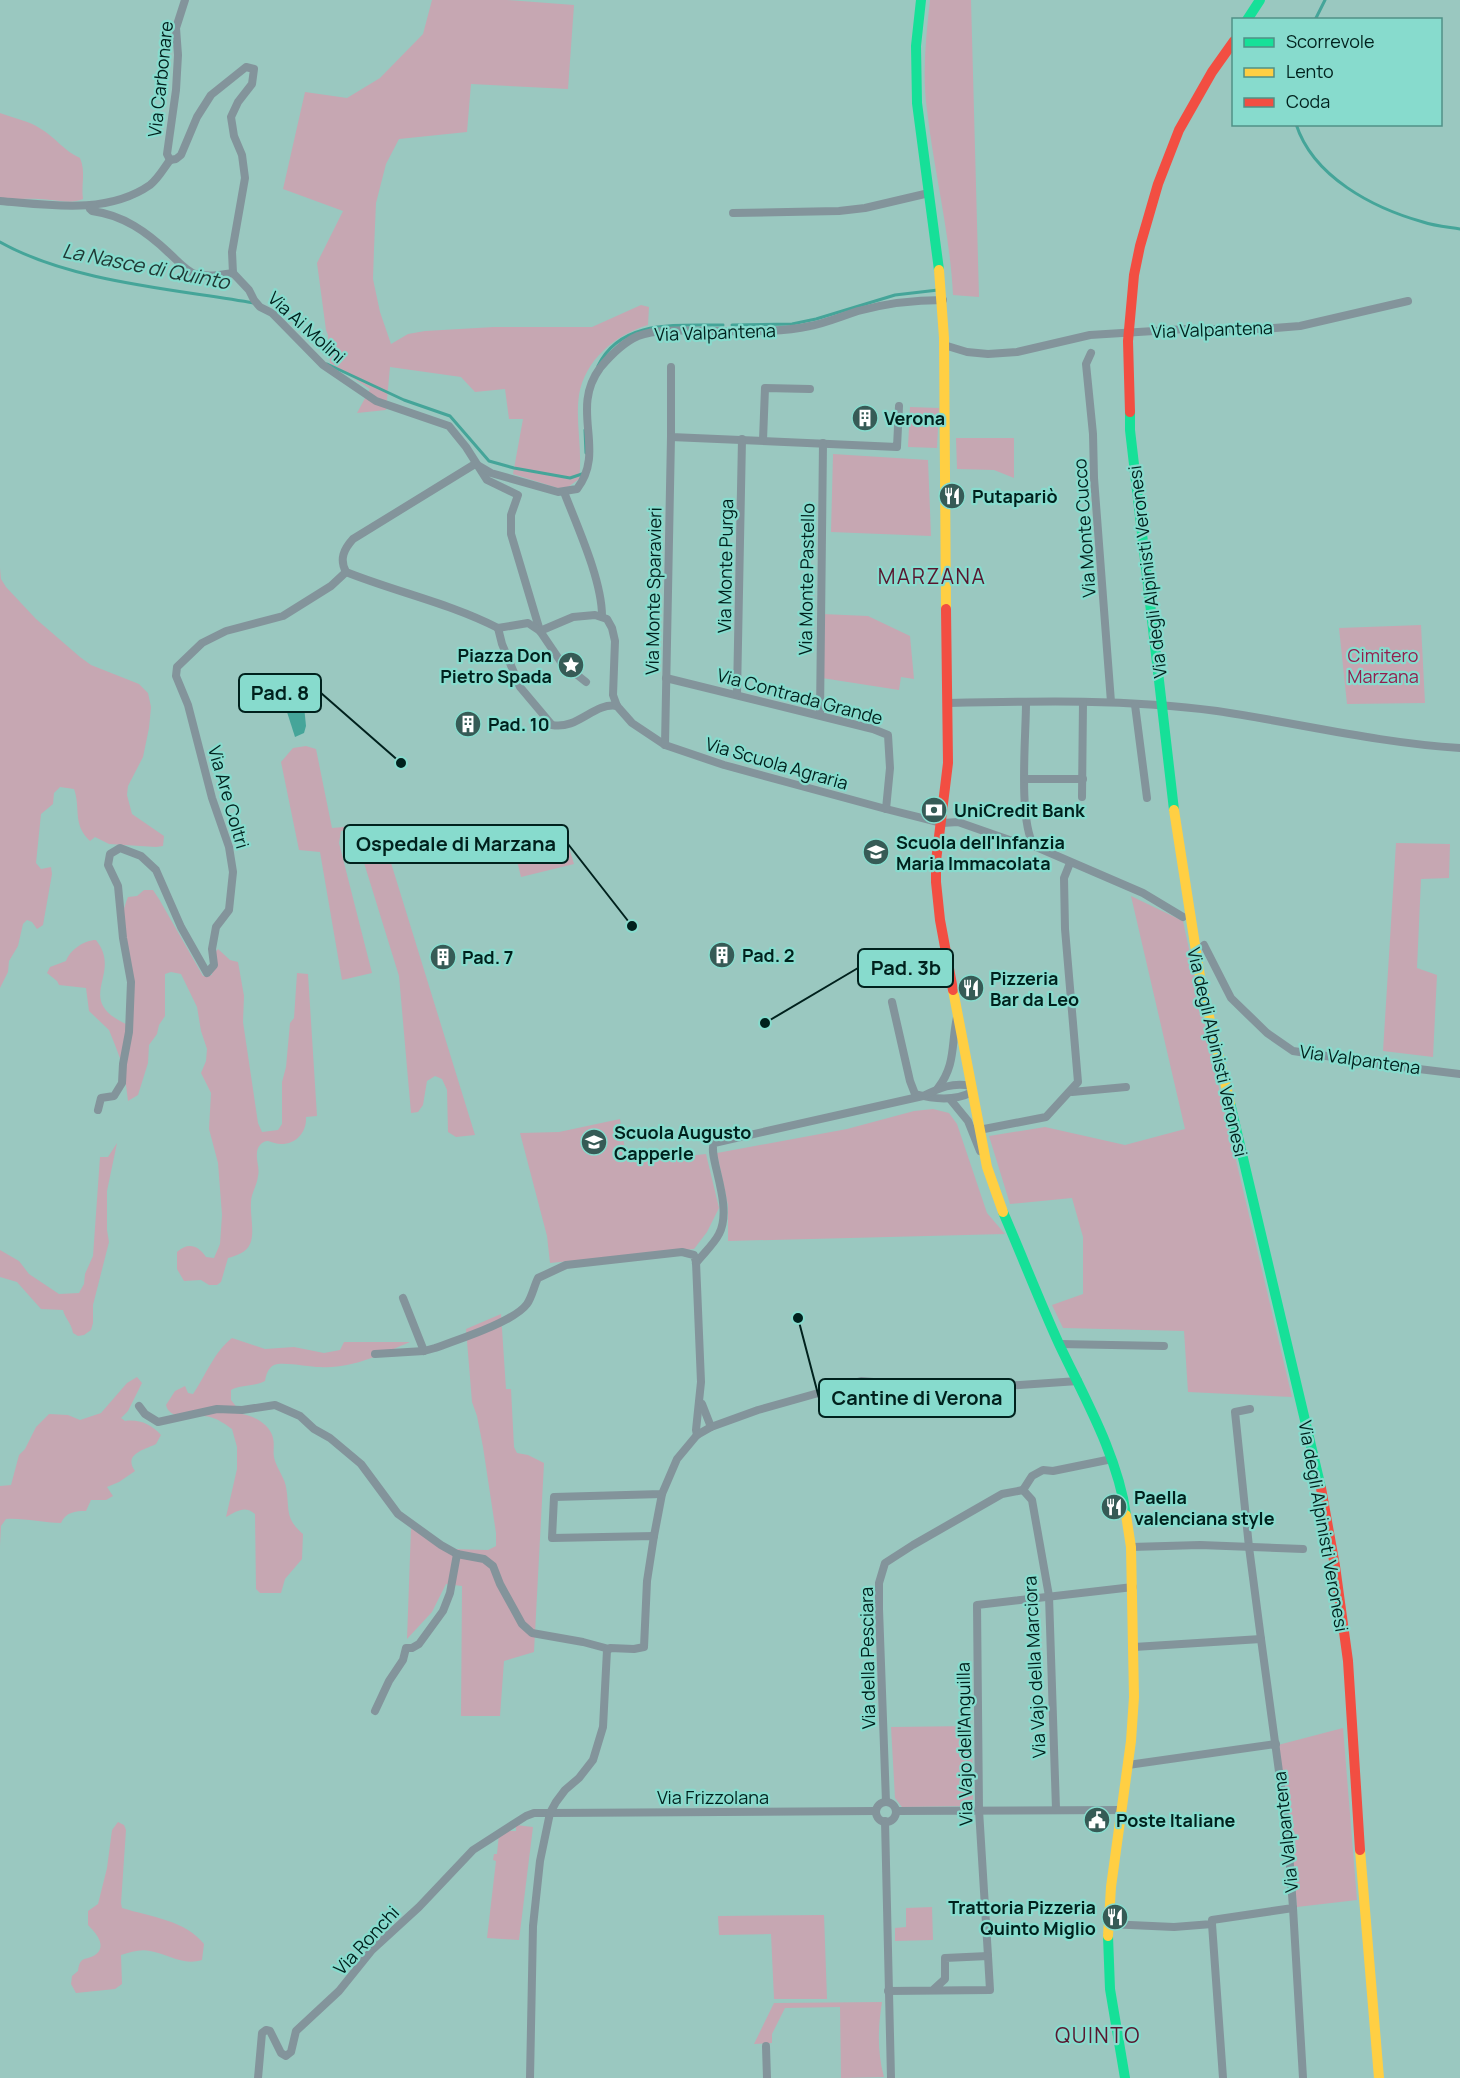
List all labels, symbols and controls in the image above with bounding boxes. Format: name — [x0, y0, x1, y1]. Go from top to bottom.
legend — [1232, 18, 1442, 126]
street label: Via Carbonare — [142, 20, 178, 138]
text: Scorrevole — [1286, 29, 1375, 53]
text: Lento — [1286, 59, 1334, 83]
text: Coda — [1286, 89, 1330, 113]
water label: La Nasce di Quinto — [60, 237, 233, 296]
street label: Via Ai Molini — [263, 286, 351, 368]
street label: Via Valpantena — [1151, 315, 1273, 343]
street label: Via Valpantena — [654, 318, 776, 346]
building icon: Verona — [850, 403, 880, 433]
place label: Verona — [884, 406, 945, 430]
street label: Via Monte Cucco — [1067, 458, 1101, 598]
street label: Via degli Alpinisti Veronesi — [1122, 464, 1172, 680]
restaurant icon: Putapariò — [937, 481, 967, 511]
place label: Putapariò — [972, 484, 1058, 508]
street label: Via Monte Purga — [712, 499, 738, 633]
street label: Via Monte Pastello — [793, 503, 819, 655]
street label: Via Monte Sparavieri — [640, 507, 666, 675]
district label: MARZANA — [878, 562, 986, 590]
place label: Piazza Don Pietro Spada — [440, 643, 552, 688]
park label: Cimitero Marzana — [1347, 643, 1419, 688]
place icon: Piazza Don Pietro Spada — [556, 650, 586, 680]
street label: Via Contrada Grande — [714, 662, 886, 730]
callout: Pad. 8 — [239, 674, 321, 712]
text: Pad. 8 — [251, 679, 309, 706]
building icon: Pad. 10 — [453, 709, 483, 739]
place label: Pad. 10 — [488, 712, 550, 736]
street label: Via Scuola Agraria — [703, 731, 851, 795]
street label: Via Are Coltri — [203, 743, 255, 851]
bank icon: UniCredit Bank — [919, 795, 949, 825]
place label: UniCredit Bank — [954, 798, 1086, 822]
callout: Ospedale di Marzana — [344, 825, 568, 863]
text: Ospedale di Marzana — [356, 830, 556, 857]
place label: Scuola dell'Infanzia Maria Immacolata — [896, 830, 1065, 875]
school or university icon: Scuola dell'Infanzia Maria Immacolata — [861, 837, 891, 867]
building icon: Pad. 2 — [707, 940, 737, 970]
building icon: Pad. 7 — [428, 942, 458, 972]
place label: Pad. 2 — [742, 943, 795, 967]
place label: Pad. 7 — [462, 945, 513, 969]
street label: Via degli Alpinisti Veronesi — [1182, 945, 1254, 1159]
callout: Pad. 3b — [858, 949, 953, 987]
text: Pad. 3b — [871, 954, 941, 981]
place label: Pizzeria Bar da Leo — [990, 966, 1079, 1011]
restaurant icon: Pizzeria Bar da Leo — [956, 973, 986, 1003]
street label: Via Valpantena — [1298, 1039, 1422, 1079]
place label: Scuola Augusto Capperle — [614, 1120, 751, 1165]
school or university icon: Scuola Augusto Capperle — [579, 1127, 609, 1157]
callout: Cantine di Verona — [819, 1379, 1015, 1417]
text: Cantine di Verona — [831, 1384, 1003, 1411]
street label: Via degli Alpinisti Veronesi — [1294, 1419, 1354, 1633]
place label: Paella valenciana style — [1134, 1485, 1275, 1530]
restaurant icon: Paella valenciana style — [1099, 1492, 1129, 1522]
street label: Via Vajo della Marciora — [1017, 1575, 1051, 1759]
street label: Via della Pesciara — [854, 1587, 880, 1729]
street label: Via Vajo dell'Anguilla — [951, 1662, 977, 1826]
street label: Via Valpantena — [1267, 1770, 1303, 1894]
street label: Via Frizzolana — [657, 1785, 769, 1809]
public building icon: Poste Italiane — [1082, 1805, 1112, 1835]
place label: Poste Italiane — [1116, 1808, 1236, 1832]
place label: Trattoria Pizzeria Quinto Miglio — [948, 1895, 1096, 1940]
street label: Via Ronchi — [328, 1900, 404, 1980]
restaurant icon: Trattoria Pizzeria Quinto Miglio — [1100, 1902, 1130, 1932]
district label: QUINTO — [1055, 2021, 1141, 2049]

